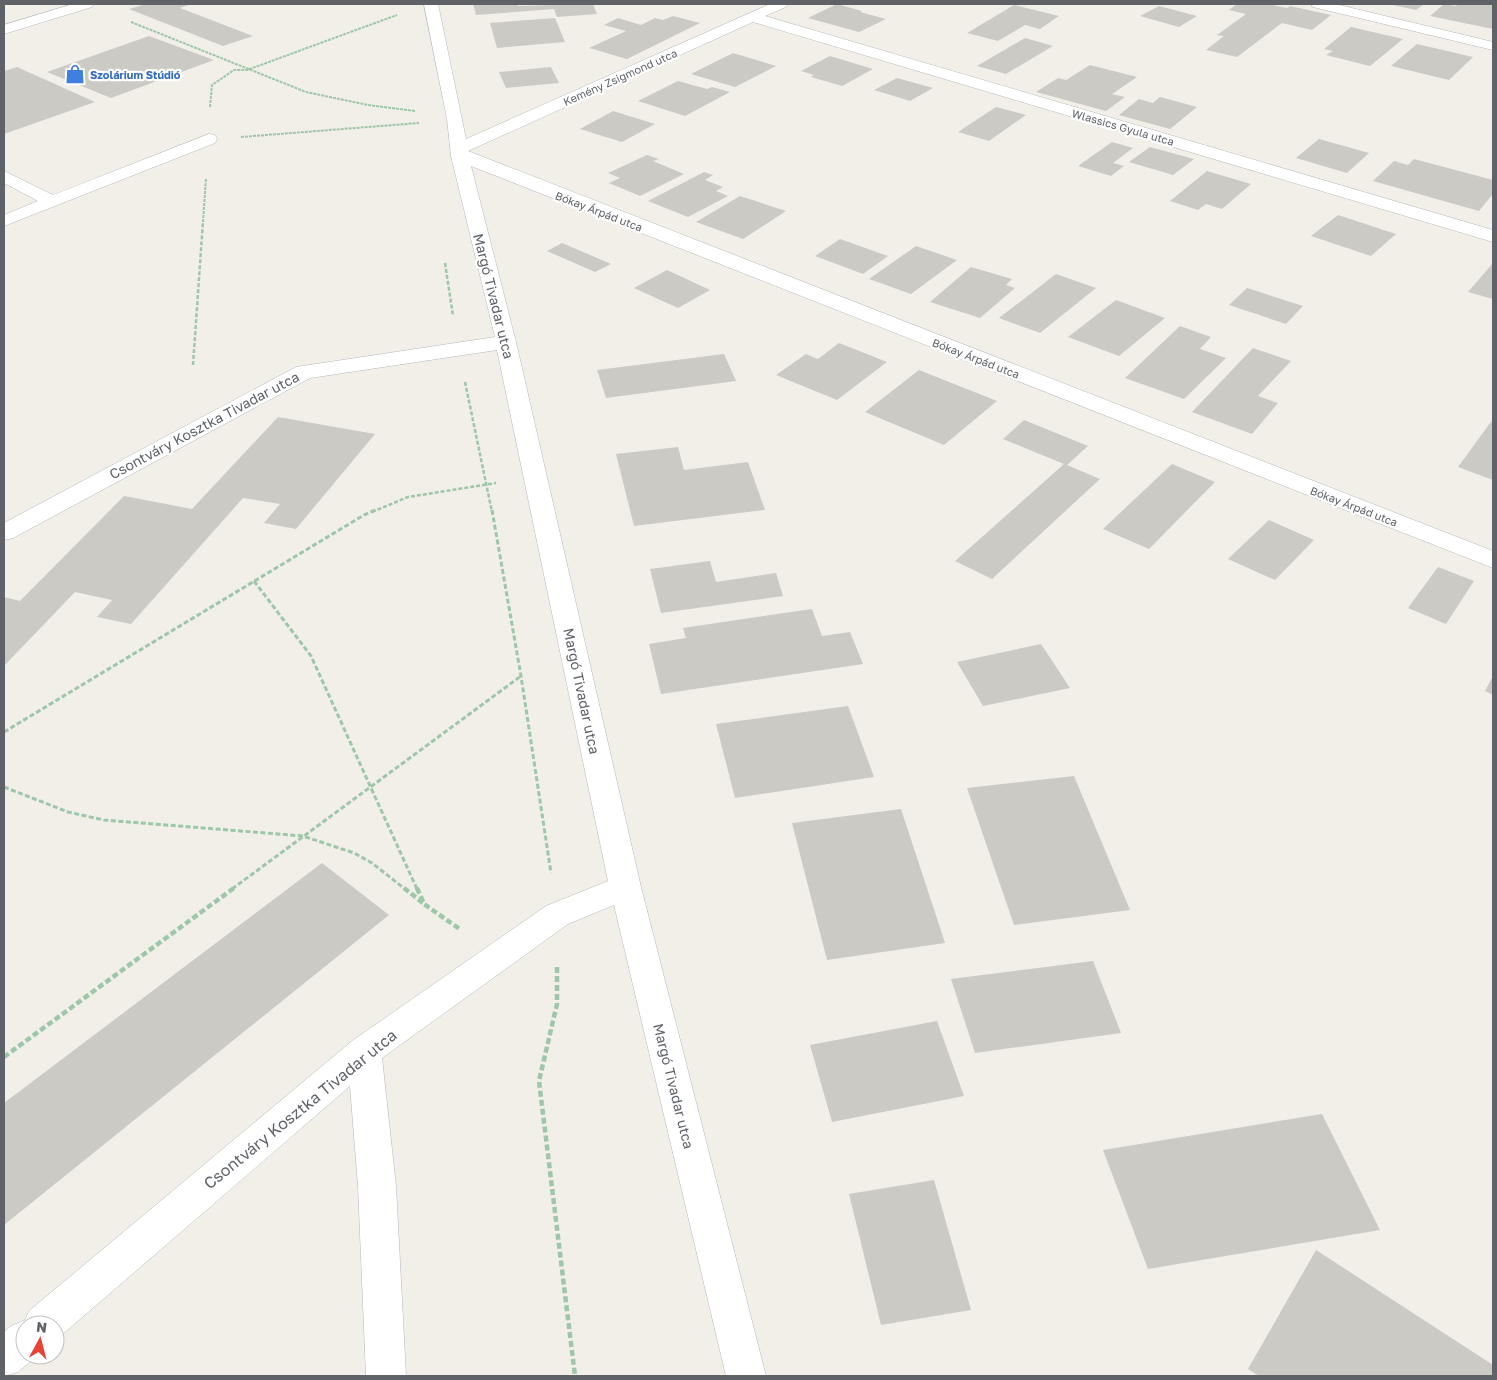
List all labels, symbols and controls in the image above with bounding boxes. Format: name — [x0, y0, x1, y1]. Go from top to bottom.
street label: Kemény Zsigmond utca — [561, 46, 679, 108]
shop icon: Szolárium Stúdió — [64, 63, 86, 85]
place label: Szolárium Stúdió — [90, 68, 181, 81]
street label: Wlassics Gyula utca — [1070, 106, 1176, 148]
street label: Bókay Árpád utca — [554, 188, 644, 234]
street label: Margó Tivadar utca — [470, 232, 518, 360]
street label: Bókay Árpád utca — [931, 335, 1021, 381]
street label: Csontváry Kosztka Tivadar utca — [106, 368, 302, 482]
street label: Bókay Árpád utca — [1309, 483, 1399, 529]
street label: Margó Tivadar utca — [560, 626, 604, 756]
street label: Margó Tivadar utca — [650, 1022, 698, 1150]
street label: Csontváry Kosztka Tivadar utca — [199, 1025, 401, 1193]
north arrow — [15, 1315, 65, 1365]
text: N — [35, 1318, 48, 1336]

